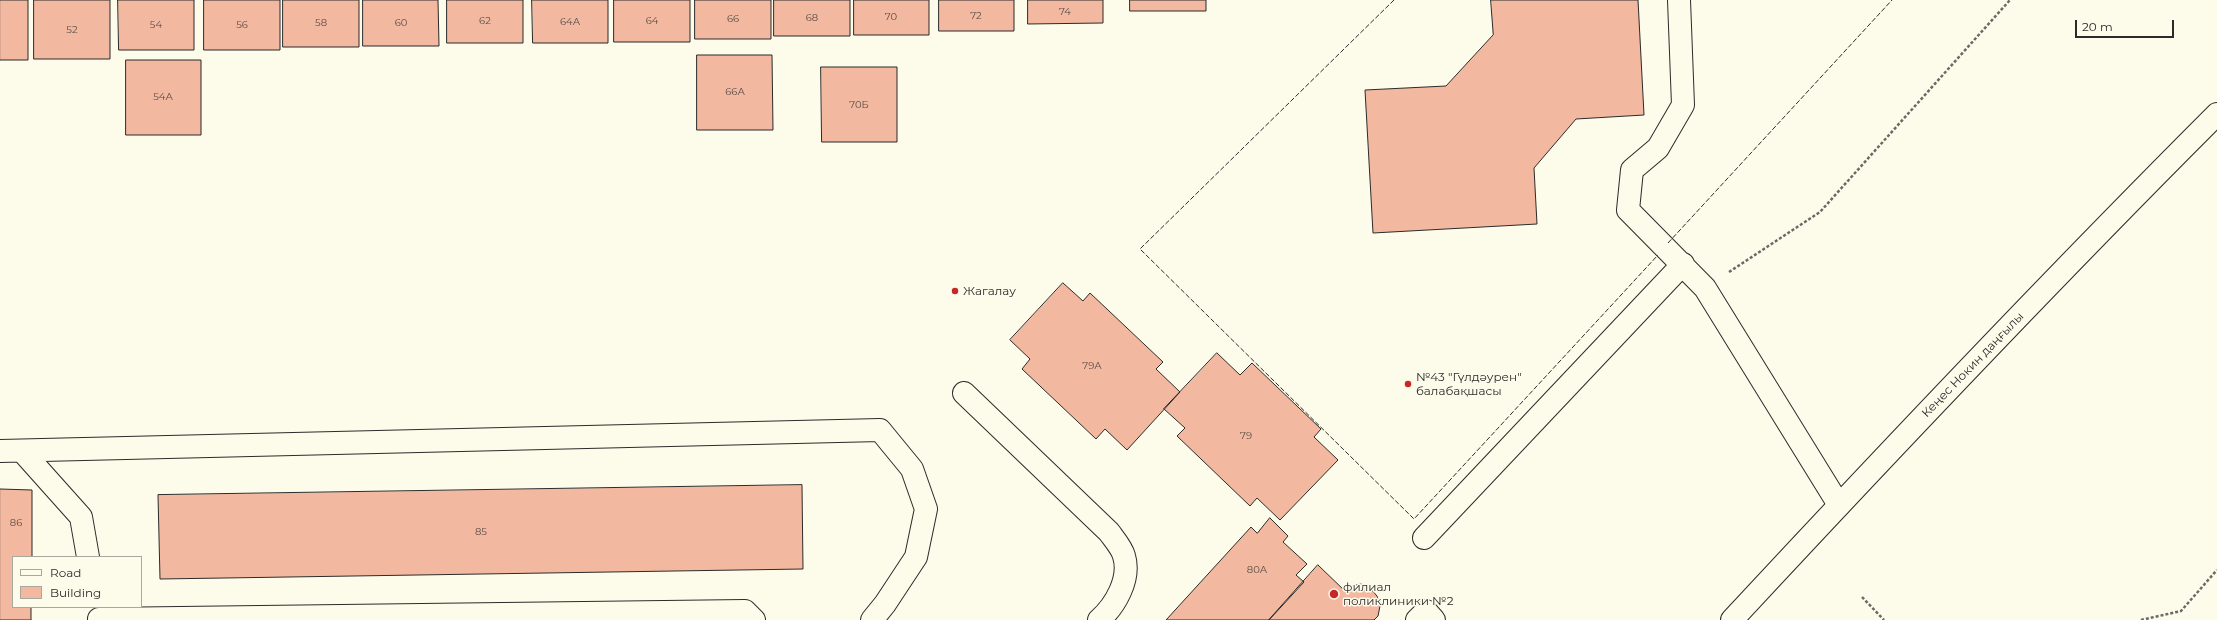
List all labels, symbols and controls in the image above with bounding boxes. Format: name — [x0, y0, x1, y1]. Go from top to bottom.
house number: 74 — [1059, 6, 1071, 18]
house number: 72 — [970, 10, 982, 22]
house number: 70 — [885, 11, 897, 23]
house number: 68 — [806, 12, 818, 24]
scale bar — [2077, 12, 2176, 38]
house number: 66 — [727, 13, 739, 25]
house number: 62 — [479, 15, 491, 27]
house number: 64 — [646, 15, 658, 27]
house number: 64А — [560, 16, 580, 28]
house number: 58 — [315, 17, 327, 29]
house number: 60 — [395, 17, 407, 29]
house number: 54 — [150, 19, 162, 31]
house number: 56 — [236, 19, 248, 31]
text: 20 m — [2082, 19, 2113, 34]
house number: 52 — [66, 24, 78, 36]
house number: 66А — [725, 86, 745, 98]
house number: 54А — [153, 91, 173, 103]
house number: 70Б — [849, 99, 869, 111]
place label: Жагалау — [963, 284, 1016, 298]
marker: Жагалау — [950, 286, 960, 296]
street label: Кеңес Нокин даңғылы — [1919, 309, 2027, 421]
house number: 79А — [1082, 360, 1102, 372]
place label: №43 "Гүлдәурен" балабақшасы — [1416, 370, 1522, 398]
marker: №43 "Гүлдәурен" балабақшасы — [1403, 379, 1413, 389]
house number: 79 — [1240, 430, 1252, 442]
house number: 86 — [10, 517, 22, 529]
house number: 85 — [475, 526, 487, 538]
legend — [12, 556, 142, 608]
house number: 80А — [1247, 564, 1267, 576]
text: Road — [50, 565, 81, 580]
place label: филиал поликлиники №2 — [1343, 580, 1454, 608]
text: Building — [50, 585, 101, 600]
marker: филиал поликлиники №2 — [1328, 588, 1340, 600]

